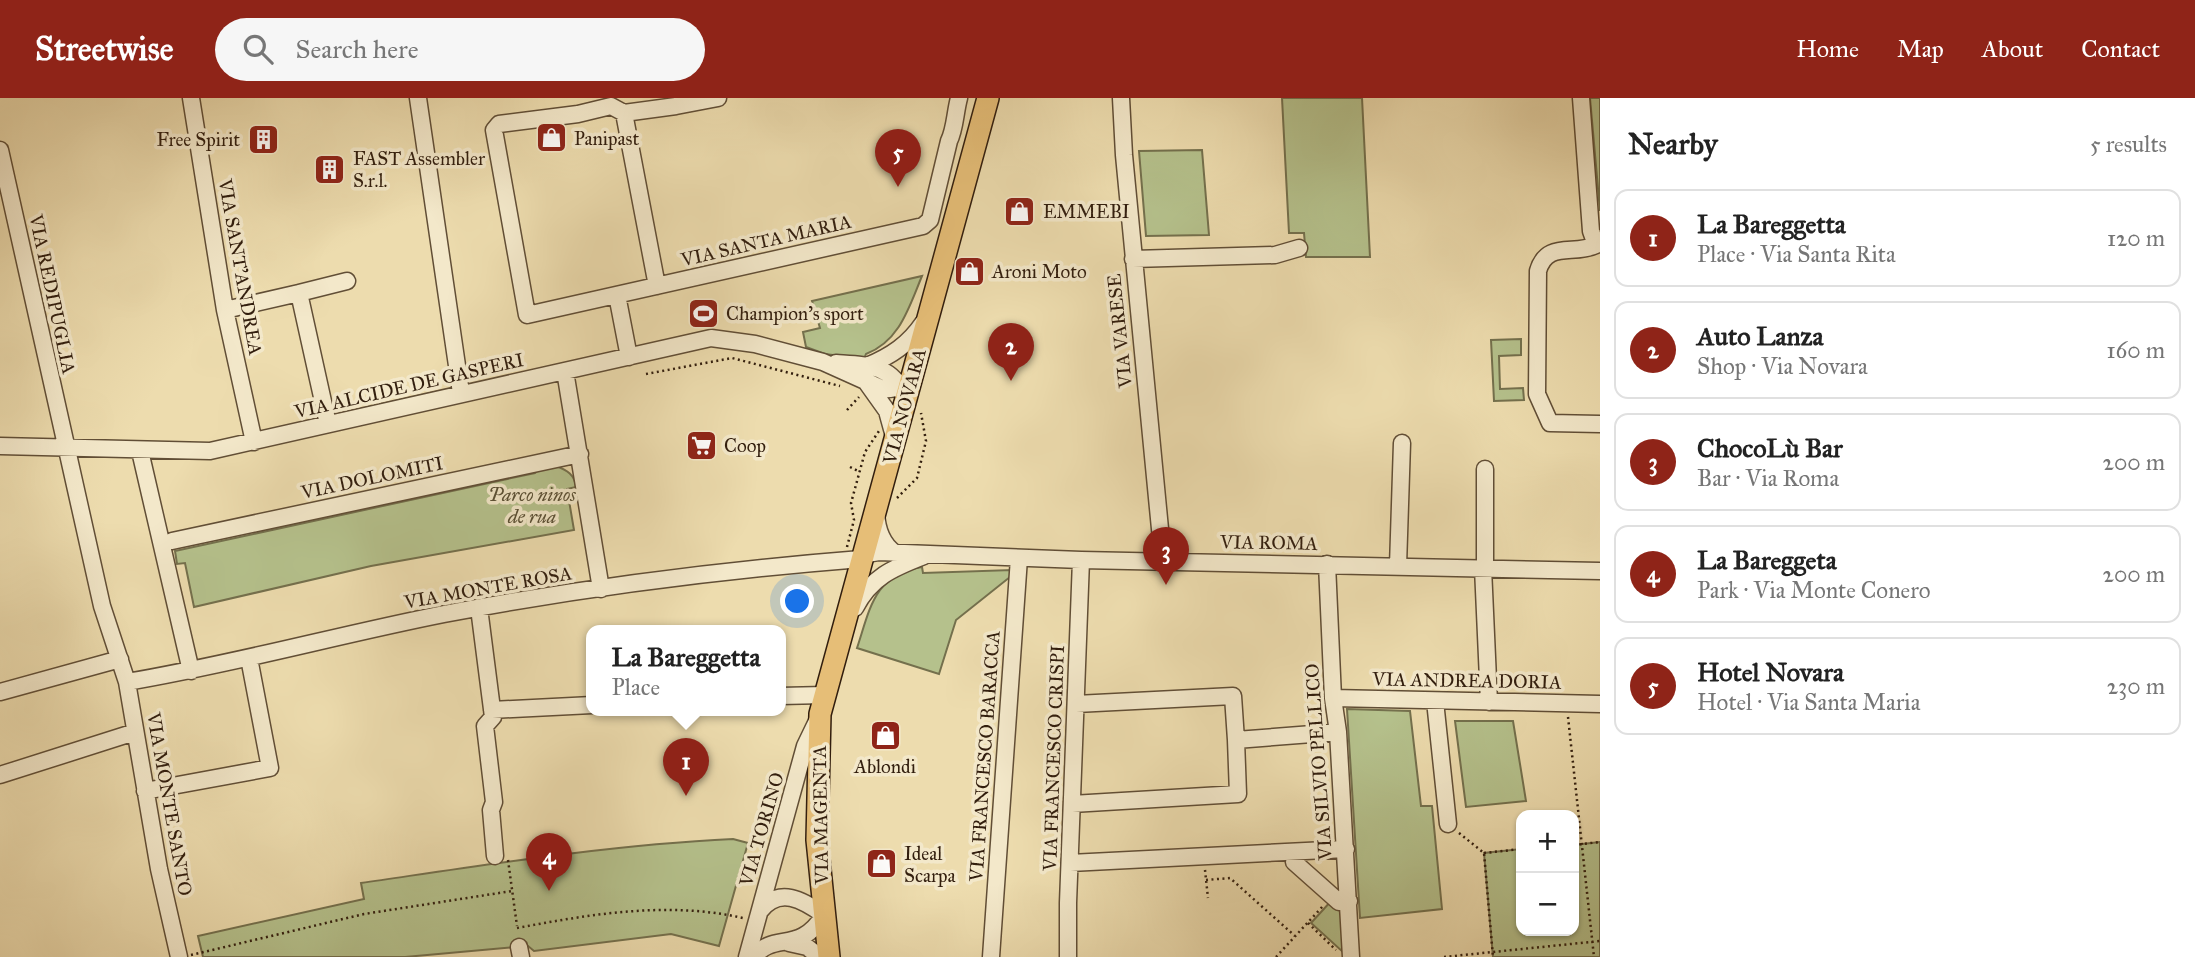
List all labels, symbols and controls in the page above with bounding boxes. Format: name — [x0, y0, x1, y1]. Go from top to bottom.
search box — [215, 18, 705, 81]
text: Streetwise — [35, 29, 173, 69]
icon: search — [239, 30, 277, 68]
text: Search here — [295, 33, 418, 65]
text: Home — [1796, 34, 1859, 64]
text: Map — [1897, 34, 1944, 64]
text: About — [1982, 34, 2043, 64]
text: Contact — [2081, 34, 2160, 64]
shop icon: Panipast — [534, 121, 568, 155]
building icon: Free Spirit — [246, 122, 280, 156]
text: Nearby — [1628, 126, 1718, 162]
place label: Panipast — [574, 127, 640, 150]
place label: Free Spirit — [156, 128, 240, 151]
pin: 5 — [875, 129, 921, 187]
text: 5 results — [2090, 130, 2167, 158]
place label: FAST Assembler S.r.l. — [353, 147, 486, 192]
building icon: FAST Assembler S.r.l. — [313, 152, 347, 186]
street label: VIA SANT'ANDREA — [214, 176, 267, 357]
shop icon: EMMEBI — [1003, 194, 1037, 228]
place label: EMMEBI — [1043, 200, 1130, 223]
text: La Bareggetta — [1697, 208, 1846, 240]
street label: VIA SANTA MARIA — [678, 210, 854, 272]
street label: VIA REDIPUGLIA — [24, 211, 81, 376]
text: 1 — [1648, 224, 1658, 252]
text: 120 m — [2107, 224, 2165, 252]
text: Place · Via Santa Rita — [1697, 240, 1896, 268]
shop icon: Aroni Moto — [952, 254, 986, 288]
place label: Aroni Moto — [991, 260, 1087, 283]
street label: VIA VARESE — [1102, 272, 1137, 390]
sports icon: Champion's sport — [686, 296, 720, 330]
place label: Champion's sport — [726, 302, 864, 325]
text: Auto Lanza — [1697, 320, 1823, 352]
pin: 2 — [988, 323, 1034, 381]
text: 2 — [1647, 336, 1659, 364]
text: 160 m — [2107, 336, 2165, 364]
street label: VIA NOVARA — [878, 345, 931, 468]
street label: VIA ALCIDE DE GASPERI — [291, 348, 526, 423]
text: Shop · Via Novara — [1697, 352, 1868, 380]
supermarket icon: Coop — [684, 428, 718, 462]
text: ChocoLù Bar — [1697, 432, 1843, 464]
place label: Coop — [724, 434, 766, 457]
text: 3 — [1648, 448, 1658, 476]
text: 200 m — [2103, 448, 2165, 476]
street label: VIA DOLOMITI — [298, 451, 445, 504]
text: Bar · Via Roma — [1697, 464, 1839, 492]
park label: Parco ninos de rua — [488, 483, 576, 528]
pin: 3 — [1143, 527, 1189, 585]
street label: VIA ROMA — [1219, 530, 1318, 555]
text: La Bareggeta — [1697, 544, 1837, 576]
text: 4 — [1647, 560, 1659, 588]
text: 200 m — [2103, 560, 2165, 588]
street label: VIA MONTE ROSA — [401, 561, 574, 614]
text: Park · Via Monte Conero — [1697, 576, 1930, 604]
your location — [780, 584, 814, 618]
popup — [586, 625, 786, 716]
street label: VIA FRANCESCO BARACCA — [964, 630, 1005, 883]
text: La Bareggetta — [612, 641, 760, 673]
street label: VIA FRANCESCO CRISPI — [1038, 645, 1069, 872]
text: Hotel Novara — [1697, 656, 1844, 688]
street label: VIA SILVIO PELLICO — [1300, 663, 1337, 862]
street label: VIA ANDREA DORIA — [1371, 667, 1562, 694]
text: 5 — [1648, 672, 1658, 700]
text: 230 m — [2107, 672, 2165, 700]
text: Place — [612, 673, 660, 701]
text: Hotel · Via Santa Maria — [1697, 688, 1920, 716]
street label: VIA MONTE SANTO — [142, 710, 197, 898]
shop icon: Ablondi — [868, 718, 902, 752]
pin: 1 — [663, 738, 709, 796]
street label: VIA MAGENTA — [808, 745, 833, 886]
place label: Ablondi — [853, 755, 916, 778]
street label: VIA TORINO — [734, 770, 789, 890]
map controls — [1516, 810, 1579, 936]
button: + — [1516, 810, 1579, 873]
pin: 4 — [526, 833, 572, 891]
place label: Ideal Scarpa — [904, 842, 957, 887]
shop icon: Ideal Scarpa — [864, 847, 898, 881]
button: − — [1516, 873, 1579, 936]

